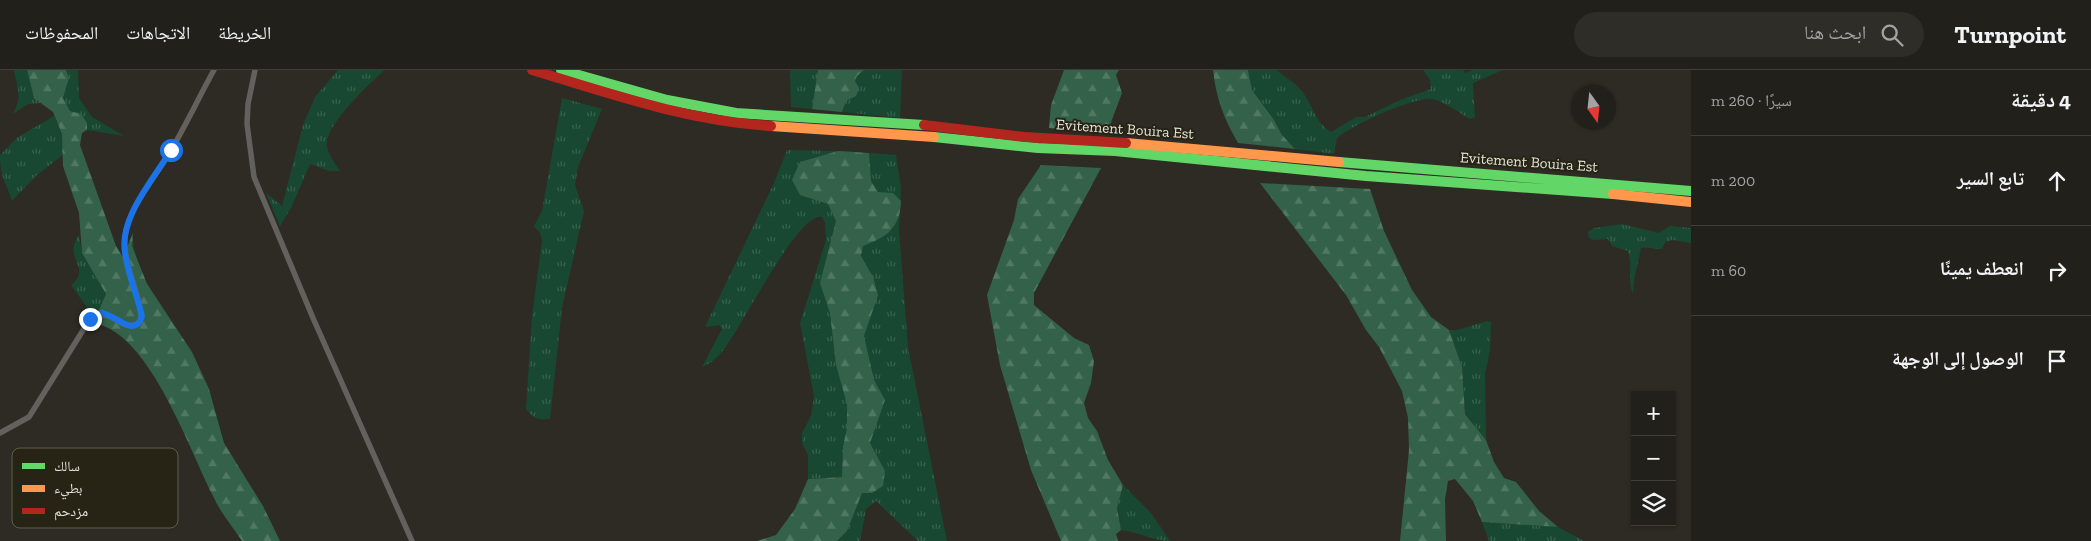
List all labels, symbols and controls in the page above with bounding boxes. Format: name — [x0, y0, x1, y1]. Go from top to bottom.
search box — [1574, 12, 1924, 57]
text: Turnpoint — [1954, 20, 2066, 49]
text: ابحث هنا — [1804, 21, 1866, 44]
icon: search — [1878, 21, 1906, 49]
text: المحفوظات — [25, 22, 98, 44]
text: الاتجاهات — [126, 22, 190, 44]
text: الخريطة — [218, 22, 271, 44]
north arrow — [1571, 85, 1616, 130]
text: 4 دقيقة — [2011, 87, 2071, 112]
text: سيرًا · 260 m — [1711, 91, 1792, 110]
street label: Evitement Bouira Est — [1055, 115, 1195, 143]
route start — [160, 139, 183, 162]
street label: Evitement Bouira Est — [1459, 148, 1599, 176]
text: تابع السير — [1957, 167, 2024, 190]
icon: ahead — [2043, 167, 2071, 195]
text: 200 m — [1711, 171, 1755, 190]
text: انعطف يمينًا — [1940, 257, 2024, 280]
icon: right — [2043, 257, 2071, 285]
text: 60 m — [1711, 261, 1746, 280]
route end — [79, 308, 102, 331]
text: الوصول إلى الوجهة — [1892, 347, 2024, 370]
icon: arrive — [2043, 347, 2071, 375]
map controls — [1631, 391, 1676, 526]
button: + — [1631, 391, 1676, 436]
button: − — [1631, 436, 1676, 481]
legend — [12, 448, 178, 528]
text: سالك — [54, 458, 80, 475]
text: بطيء — [54, 480, 83, 500]
button: layers — [1631, 481, 1676, 526]
text: مزدحم — [54, 503, 88, 521]

